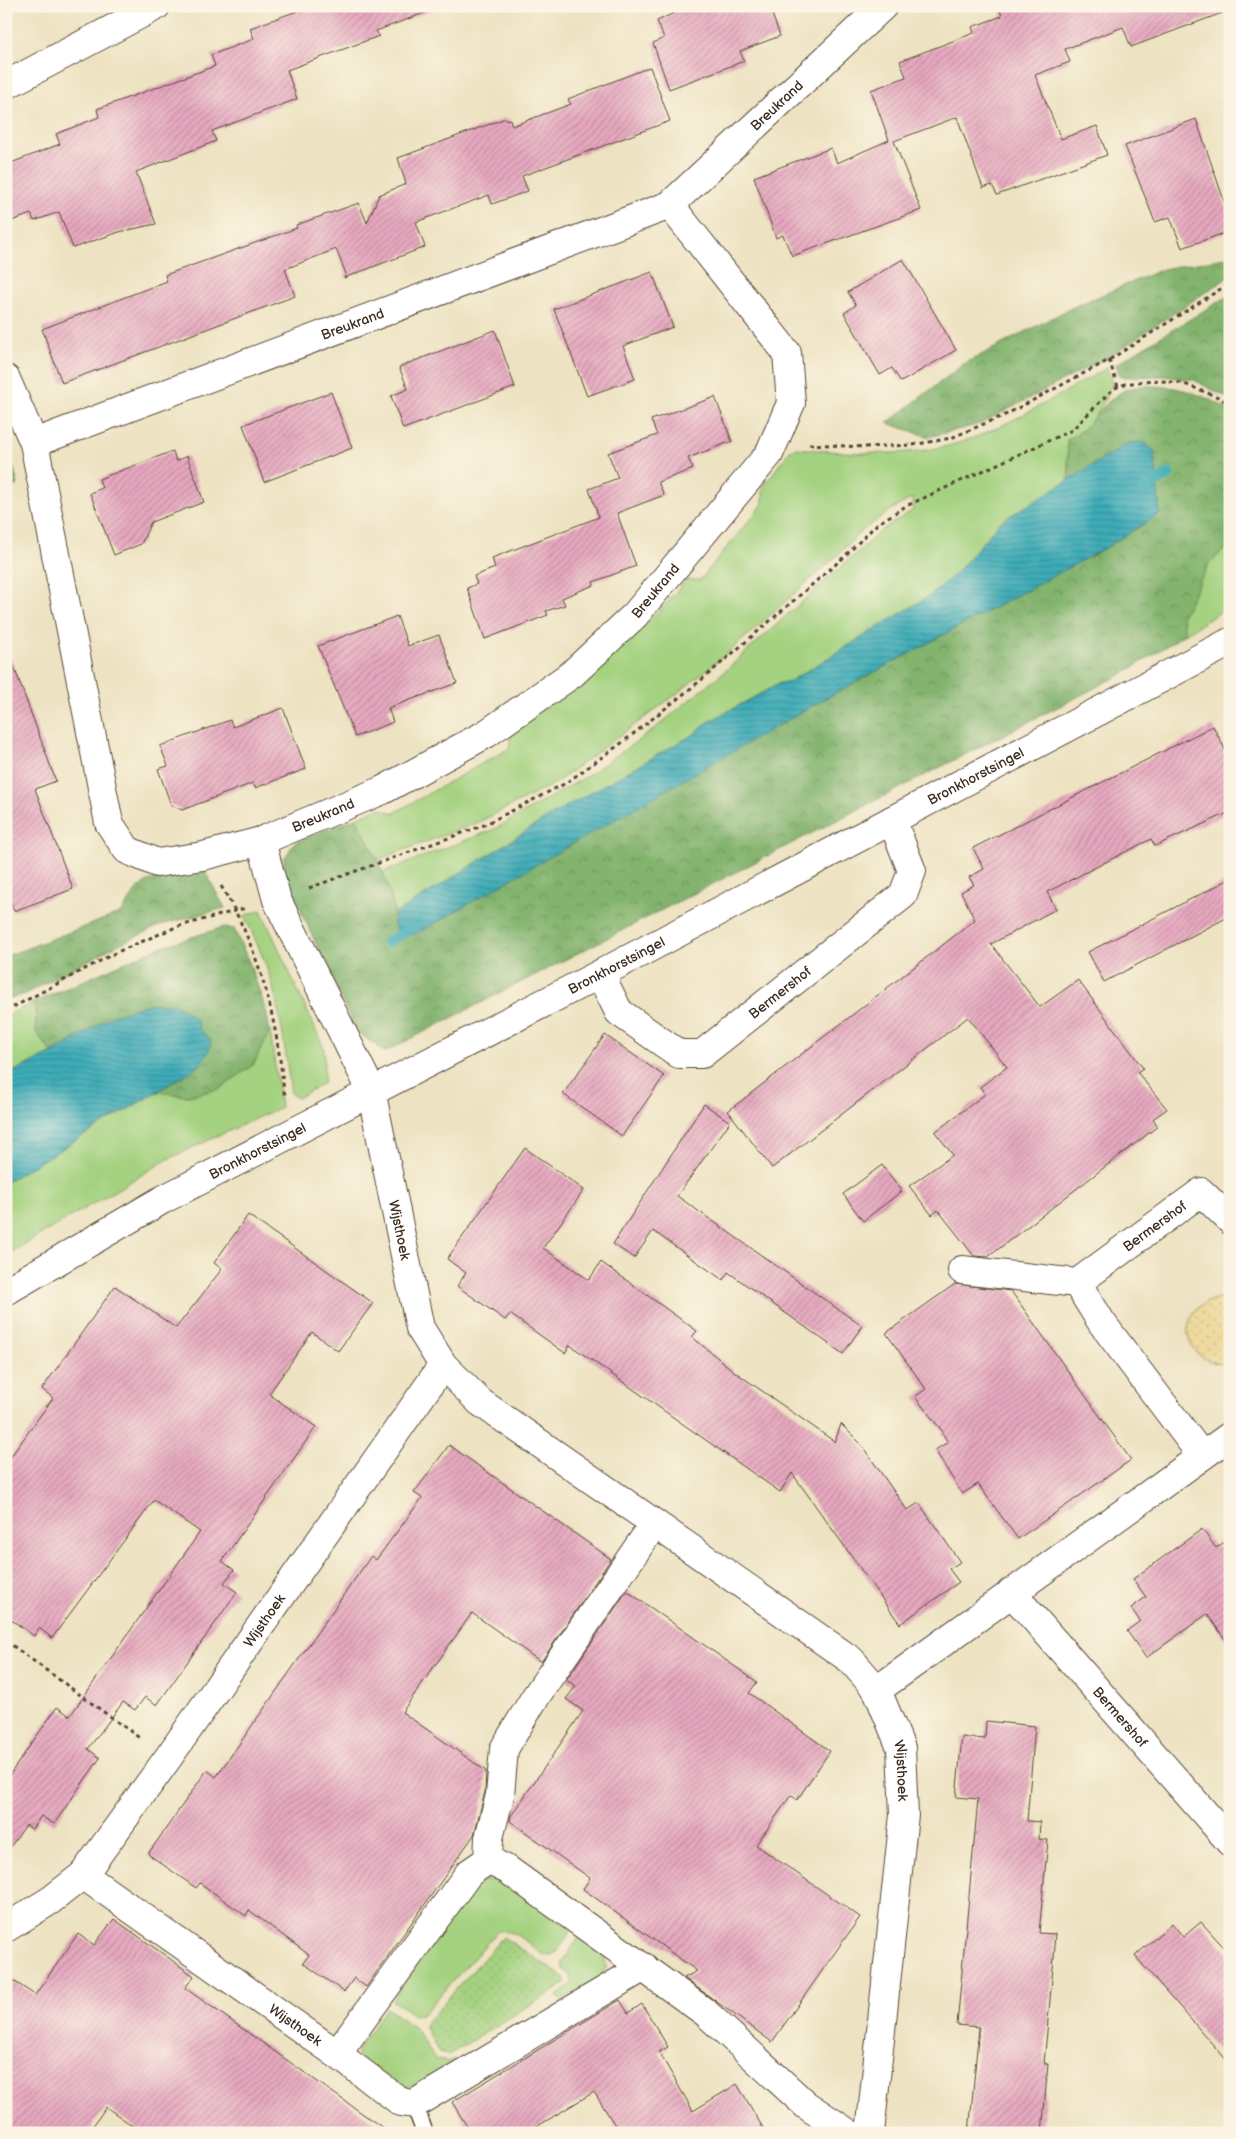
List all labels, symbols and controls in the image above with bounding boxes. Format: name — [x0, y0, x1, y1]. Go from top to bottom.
street label: Breukrand — [747, 77, 807, 134]
street label: Breukrand — [319, 305, 387, 344]
street label: Breukrand — [628, 560, 683, 622]
street label: Bronkhorstsingel — [925, 744, 1027, 809]
street label: Breukrand — [289, 795, 357, 836]
street label: Bronkhorstsingel — [565, 933, 668, 998]
street label: Bermershof — [746, 963, 815, 1023]
street label: Bronkhorstsingel — [206, 1119, 309, 1183]
street label: Bermershof — [1120, 1197, 1191, 1255]
street label: Wijsthoek — [385, 1199, 414, 1262]
street label: Wijsthoek — [240, 1591, 289, 1651]
street label: Bermershof — [1089, 1683, 1152, 1751]
street label: Wijsthoek — [890, 1738, 911, 1802]
street label: Wijsthoek — [265, 2001, 325, 2050]

